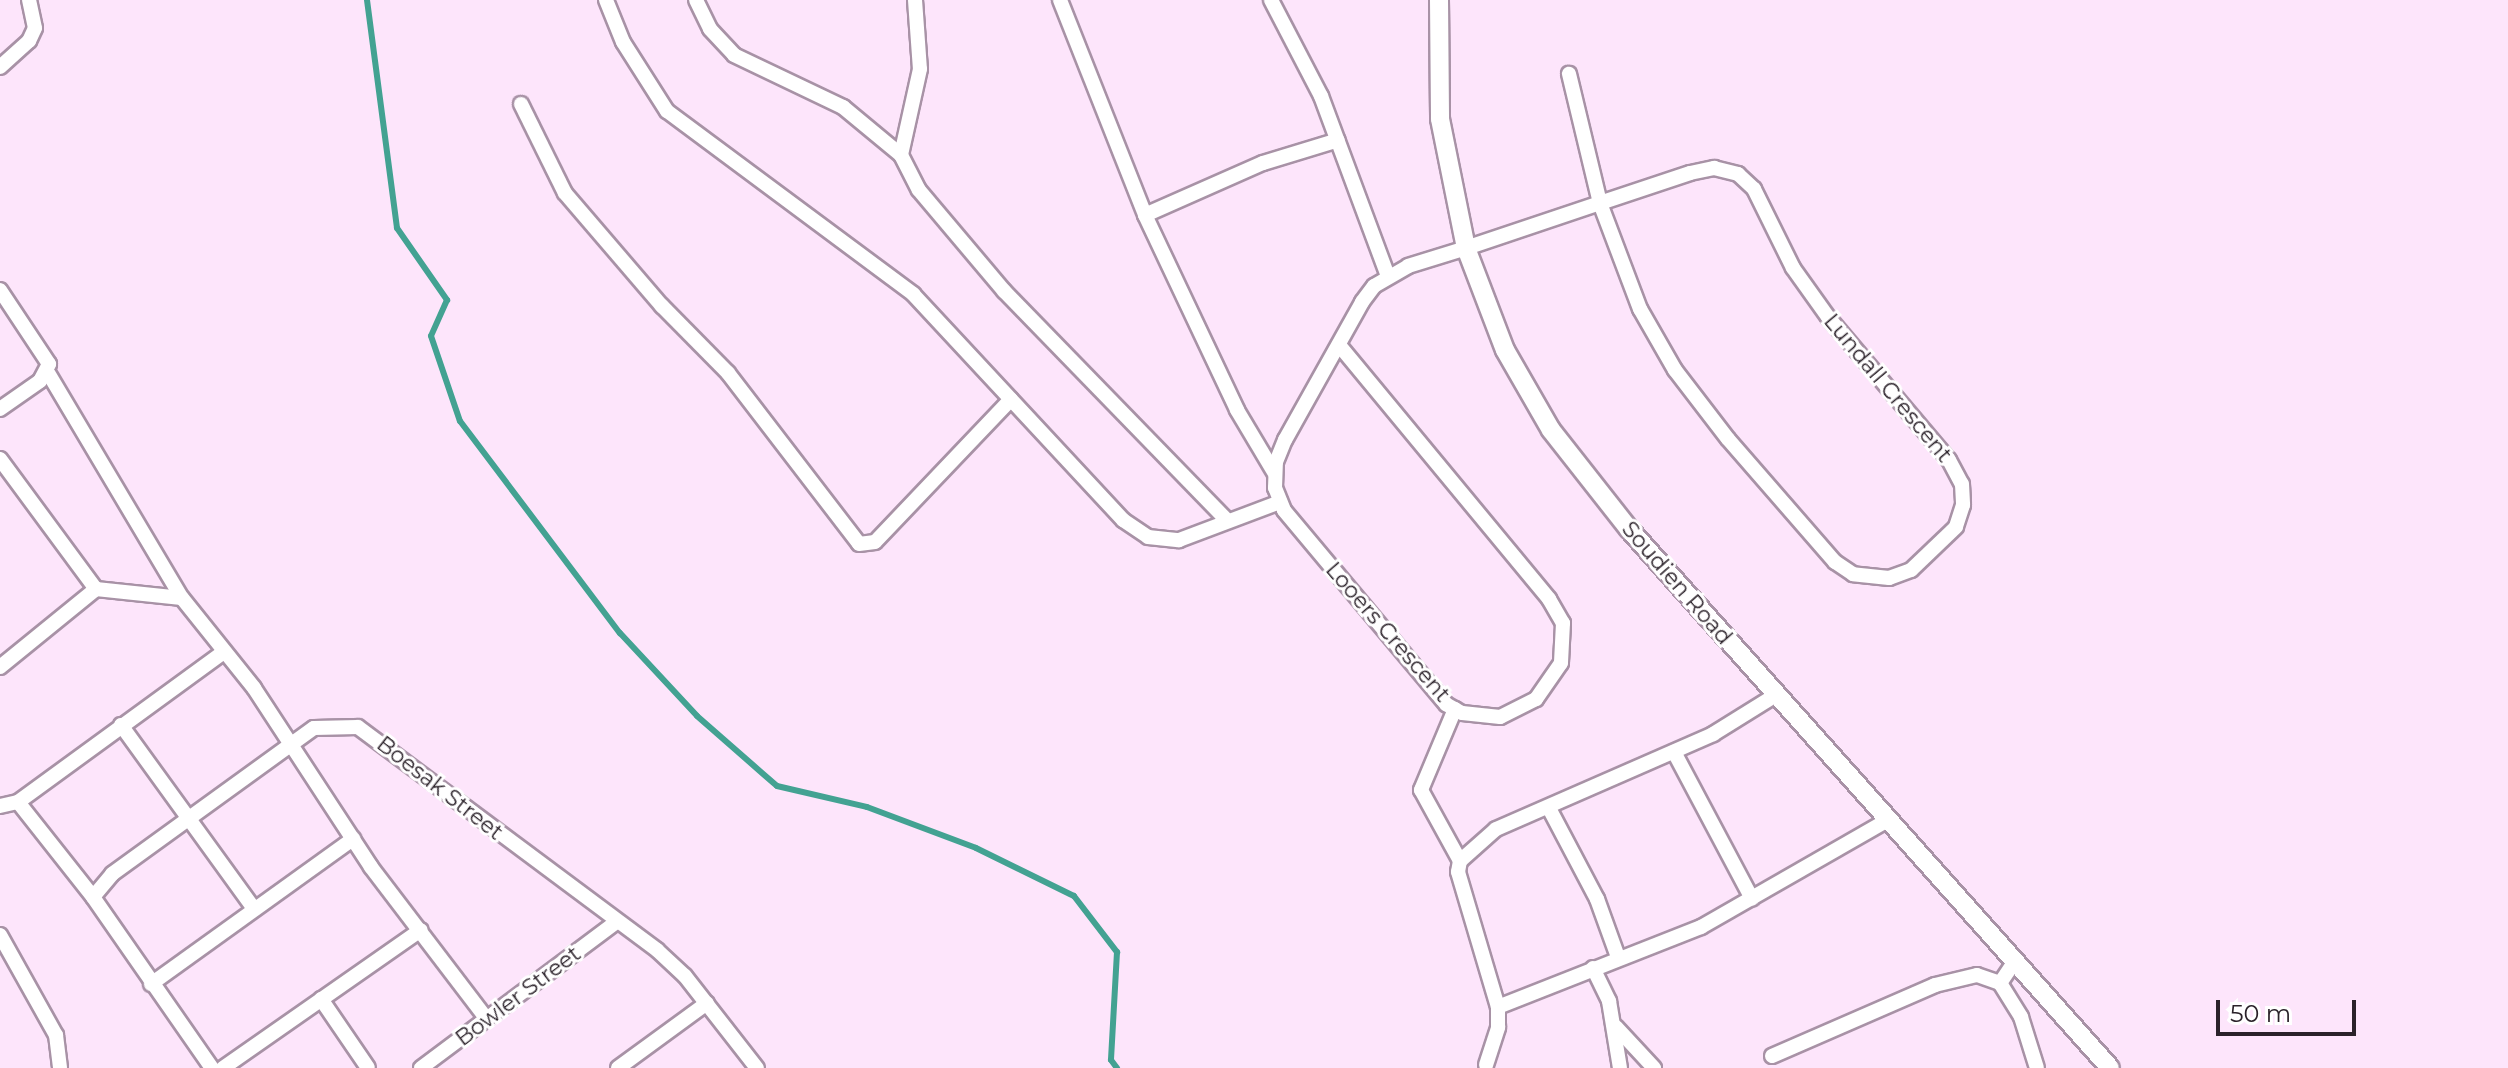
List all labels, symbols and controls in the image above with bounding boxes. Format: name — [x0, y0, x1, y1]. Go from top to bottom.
street label: Lundall Crescent — [1818, 309, 1958, 467]
street label: Soudien Road — [1616, 516, 1738, 650]
street label: Looers Crescent — [1320, 557, 1456, 707]
street label: Boesak Street — [372, 731, 508, 845]
street label: Bowler Street — [450, 940, 586, 1052]
scale bar — [2220, 984, 2360, 1034]
text: 50 m — [2230, 999, 2291, 1028]

